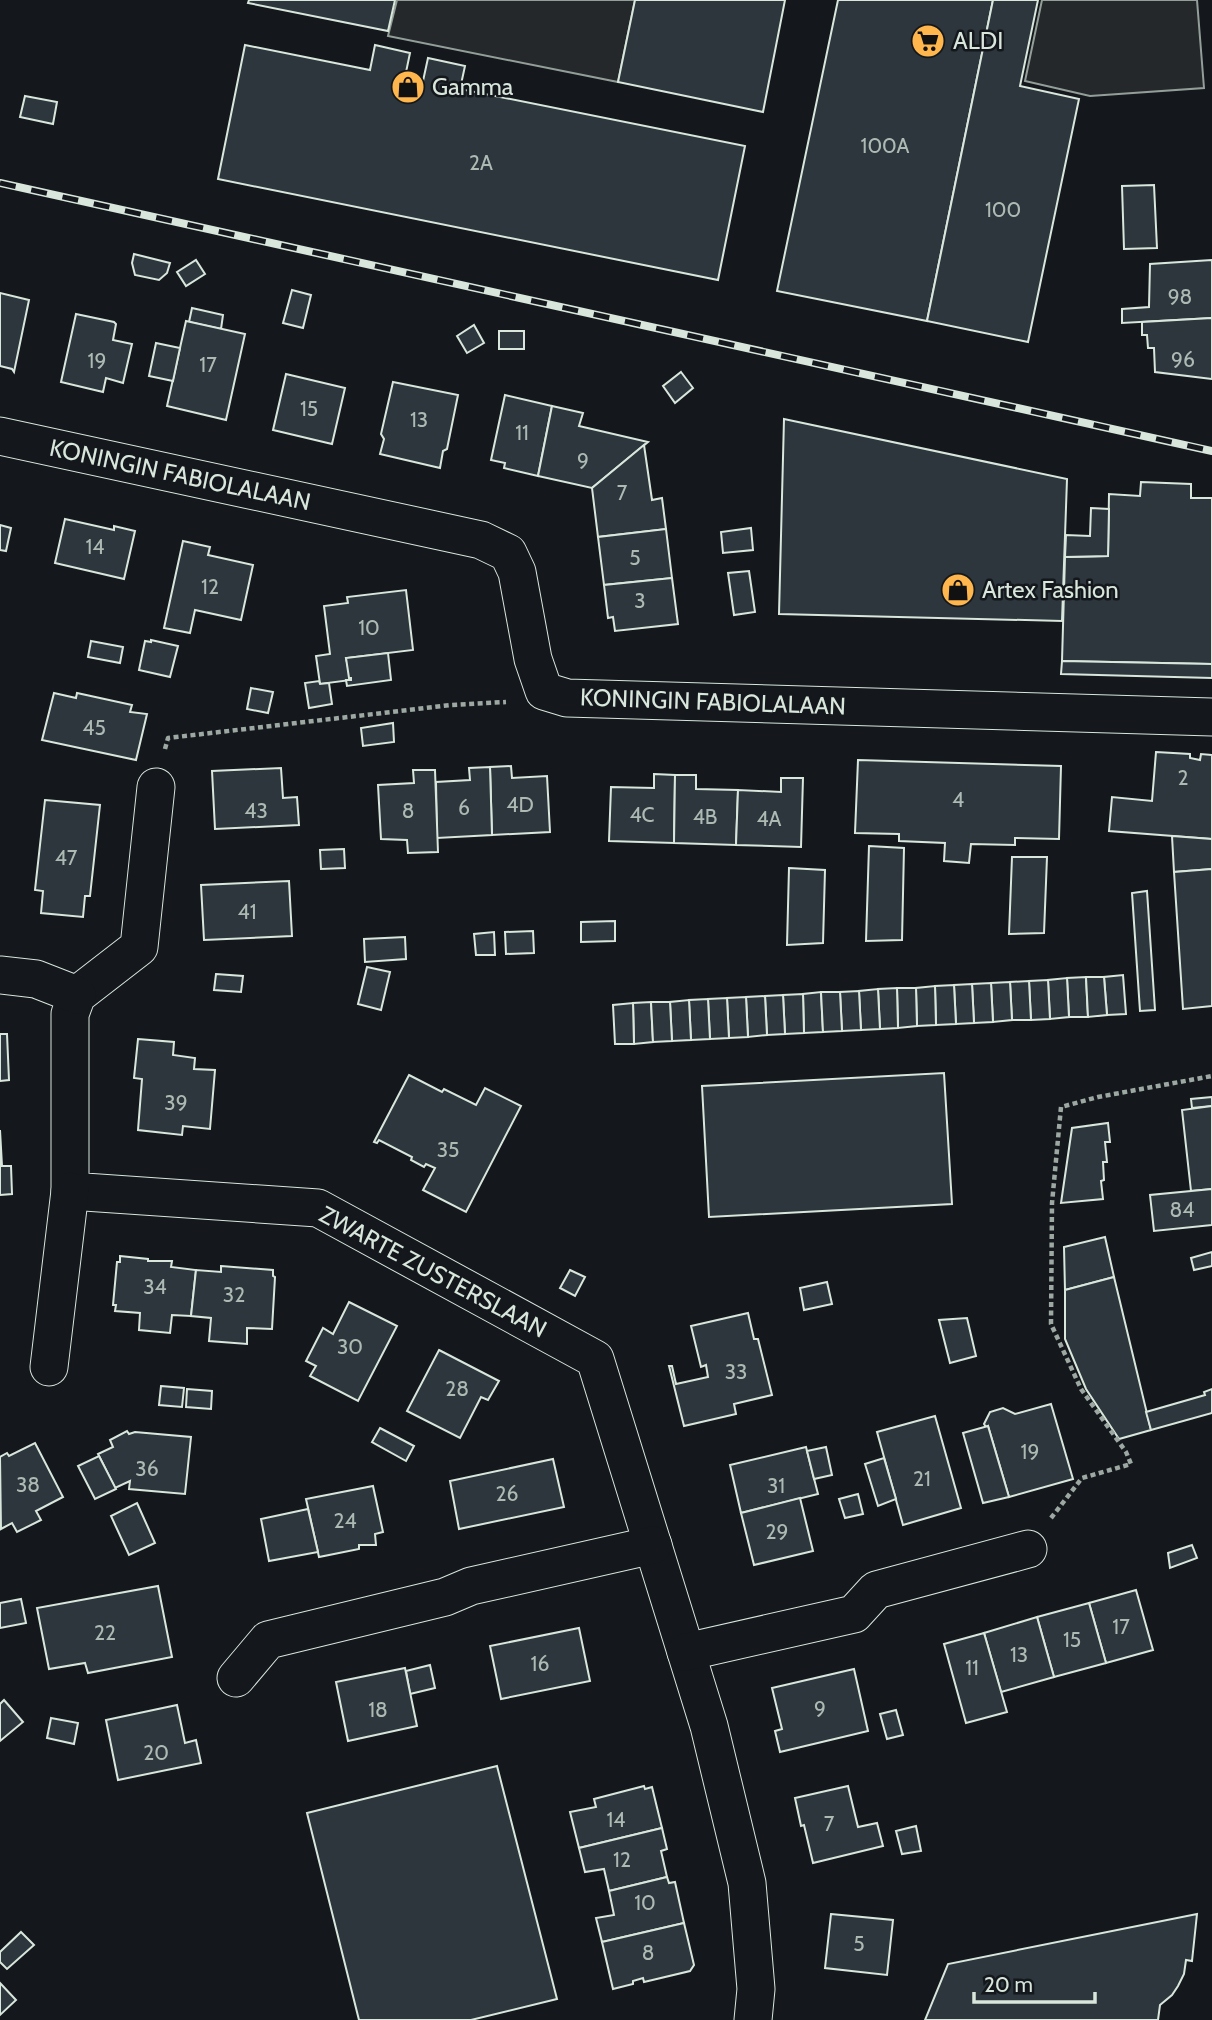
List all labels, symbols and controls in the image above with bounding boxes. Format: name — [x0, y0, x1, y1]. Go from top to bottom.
supermarket icon: ALDI — [909, 22, 947, 60]
place label: ALDI — [953, 26, 1003, 55]
shop icon: Gamma — [389, 68, 427, 106]
place label: Gamma — [432, 72, 514, 101]
house number: 100A — [861, 133, 910, 158]
house number: 2A — [469, 150, 493, 175]
house number: 100 — [985, 197, 1021, 222]
house number: 98 — [1168, 284, 1192, 309]
house number: 96 — [1171, 347, 1195, 372]
house number: 19 — [88, 348, 106, 373]
house number: 17 — [199, 352, 217, 377]
house number: 15 — [300, 396, 318, 421]
house number: 13 — [410, 407, 428, 432]
house number: 11 — [515, 420, 529, 445]
street label: KONINGIN FABIOLALAAN — [47, 433, 313, 516]
house number: 9 — [577, 448, 589, 473]
house number: 7 — [617, 480, 628, 505]
house number: 14 — [86, 534, 104, 559]
house number: 5 — [629, 545, 641, 570]
shop icon: Artex Fashion — [939, 571, 977, 609]
house number: 12 — [201, 574, 219, 599]
place label: Artex Fashion — [982, 575, 1119, 604]
house number: 3 — [634, 588, 646, 613]
house number: 10 — [358, 615, 380, 640]
street label: KONINGIN FABIOLALAAN — [580, 682, 847, 721]
house number: 45 — [82, 715, 106, 740]
house number: 2 — [1177, 765, 1189, 790]
house number: 4 — [952, 787, 964, 812]
house number: 4D — [506, 792, 534, 817]
house number: 6 — [458, 795, 470, 820]
house number: 43 — [244, 798, 268, 823]
house number: 8 — [402, 798, 414, 823]
house number: 4C — [629, 802, 655, 827]
house number: 4B — [693, 804, 717, 829]
house number: 4A — [756, 806, 782, 831]
house number: 47 — [55, 845, 78, 870]
house number: 41 — [238, 899, 256, 924]
house number: 39 — [164, 1090, 188, 1115]
house number: 35 — [437, 1137, 459, 1162]
house number: 84 — [1170, 1197, 1194, 1222]
street label: ZWARTE ZUSTERSLAAN — [315, 1199, 552, 1344]
house number: 34 — [143, 1274, 167, 1299]
house number: 32 — [223, 1282, 245, 1307]
house number: 30 — [337, 1334, 363, 1359]
house number: 33 — [725, 1359, 747, 1384]
house number: 28 — [445, 1376, 469, 1401]
house number: 19 — [1021, 1439, 1039, 1464]
house number: 36 — [135, 1456, 159, 1481]
house number: 21 — [913, 1466, 931, 1491]
house number: 38 — [16, 1472, 40, 1497]
house number: 31 — [767, 1473, 785, 1498]
house number: 26 — [496, 1481, 519, 1506]
house number: 24 — [333, 1508, 357, 1533]
house number: 29 — [766, 1519, 788, 1544]
house number: 17 — [1112, 1614, 1130, 1639]
house number: 22 — [94, 1620, 116, 1645]
house number: 15 — [1063, 1627, 1081, 1652]
house number: 13 — [1010, 1642, 1028, 1667]
house number: 16 — [531, 1651, 549, 1676]
house number: 11 — [965, 1655, 979, 1680]
house number: 9 — [814, 1696, 826, 1721]
house number: 18 — [368, 1697, 388, 1722]
house number: 20 — [143, 1740, 169, 1765]
house number: 14 — [607, 1807, 625, 1832]
house number: 7 — [824, 1811, 835, 1836]
house number: 12 — [613, 1847, 631, 1872]
house number: 10 — [634, 1890, 656, 1915]
house number: 5 — [853, 1931, 865, 1956]
house number: 8 — [642, 1940, 654, 1965]
scale bar — [974, 1960, 1095, 2004]
text: 20 m — [984, 1972, 1033, 1997]

